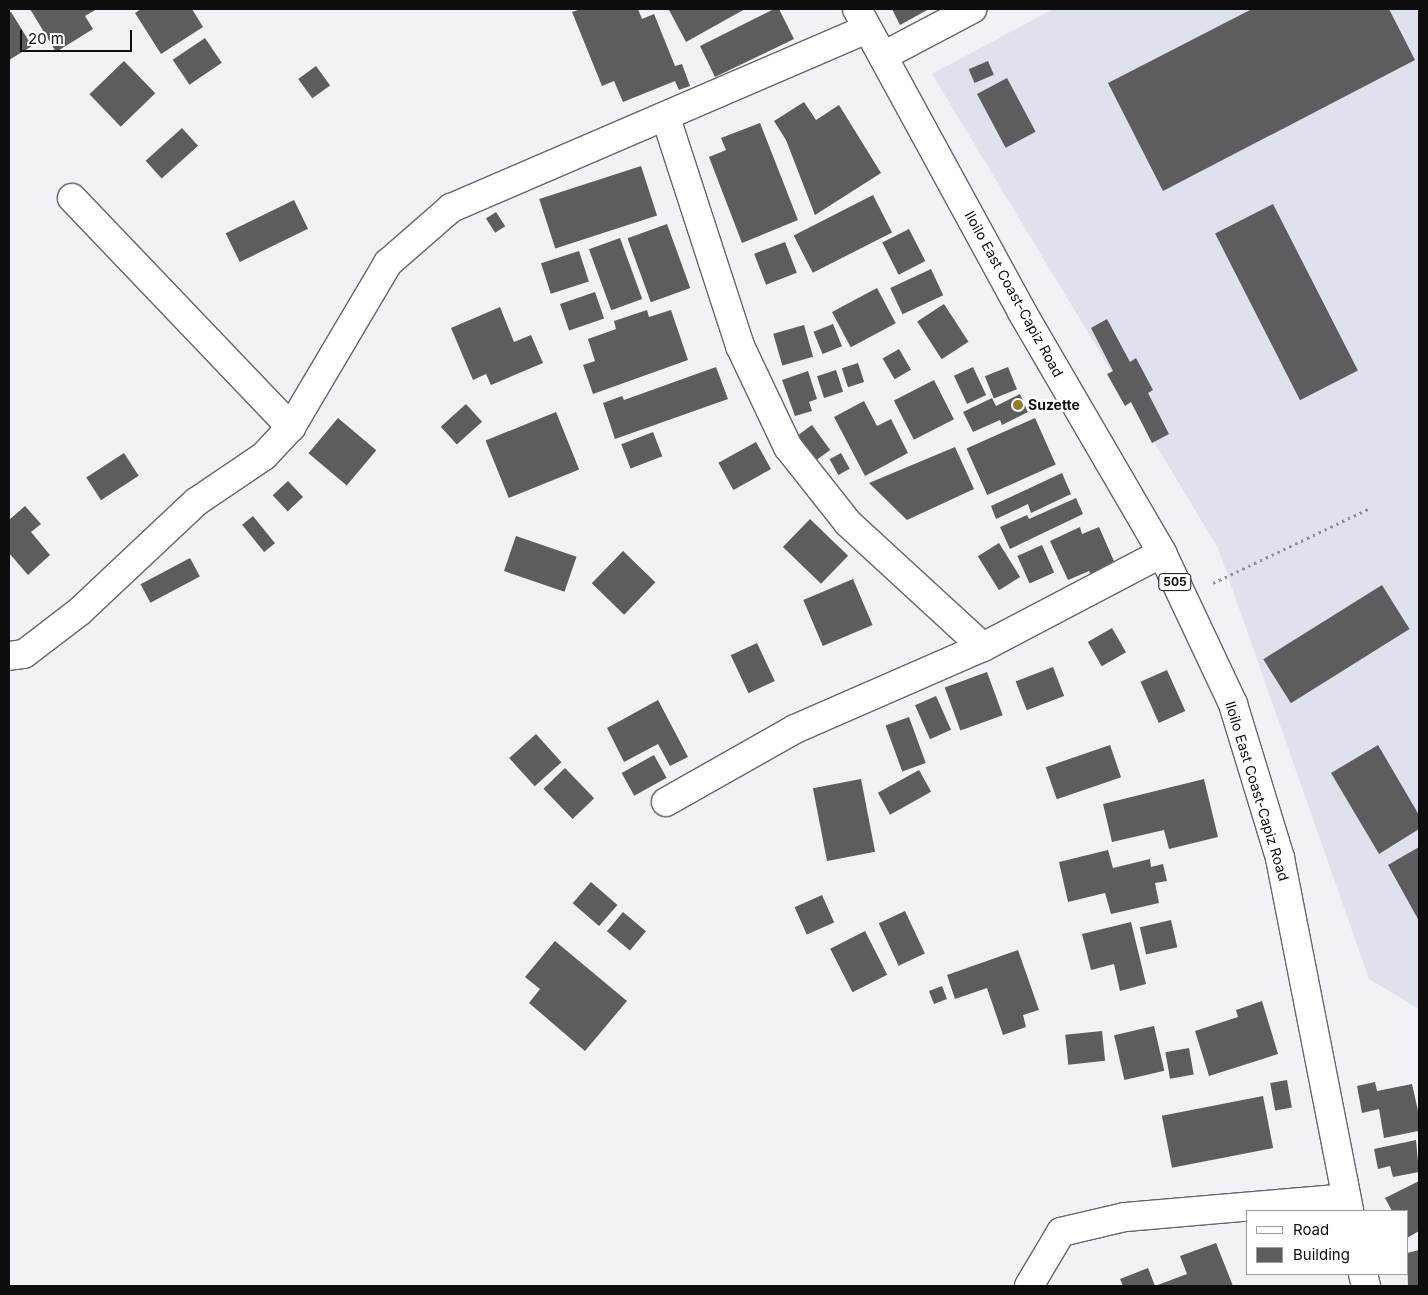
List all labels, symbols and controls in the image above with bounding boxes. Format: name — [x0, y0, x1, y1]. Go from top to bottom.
scale bar — [22, 20, 135, 52]
text: 20 m — [28, 29, 64, 48]
street label: Iloilo East Coast-Capiz Road — [961, 208, 1067, 380]
place label: Suzette — [1028, 397, 1080, 413]
marker: Suzette — [1012, 399, 1024, 411]
road number: 505 — [1158, 572, 1192, 592]
street label: Iloilo East Coast-Capiz Road — [1222, 699, 1292, 883]
legend — [1246, 1210, 1408, 1275]
text: Road — [1293, 1220, 1329, 1239]
text: Building — [1293, 1245, 1350, 1264]

